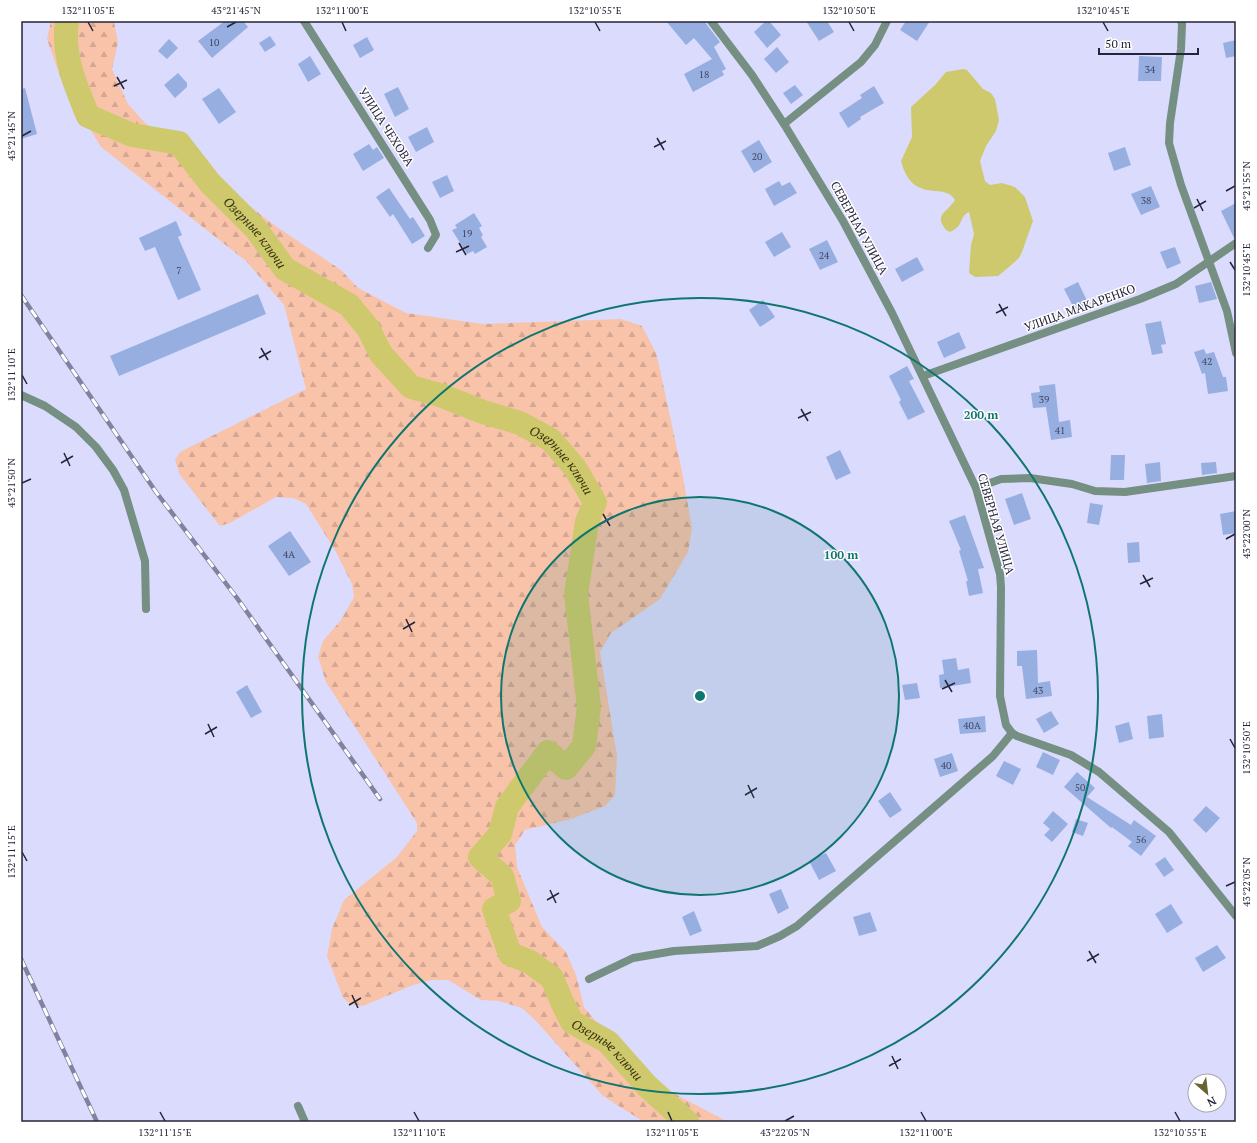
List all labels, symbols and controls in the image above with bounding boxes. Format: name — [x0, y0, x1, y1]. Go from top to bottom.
text: 132°11'05"E — [61, 4, 115, 17]
text: 43°21'45"N — [211, 4, 261, 17]
text: 132°11'00"E — [315, 4, 369, 17]
text: 132°10'55"E — [568, 4, 622, 17]
text: 132°10'50"E — [822, 4, 876, 17]
text: 132°10'45"E — [1076, 4, 1130, 17]
scale bar — [1099, 30, 1198, 56]
house number: 10 — [209, 36, 219, 49]
text: 50 m — [1105, 36, 1132, 51]
house number: 34 — [1145, 63, 1156, 76]
house number: 18 — [699, 68, 709, 81]
street label: УЛИЦА ЧЕХОВА — [355, 85, 418, 169]
text: 43°21'45"N — [5, 111, 18, 161]
house number: 20 — [752, 150, 762, 163]
text: 43°21'55"N — [1240, 161, 1253, 211]
street label: СЕВЕРНАЯ УЛИЦА — [828, 178, 892, 278]
water label: Озерные ключи — [220, 193, 291, 272]
house number: 38 — [1141, 194, 1151, 207]
house number: 19 — [462, 227, 472, 240]
text: 132°10'45"E — [1240, 243, 1253, 297]
house number: 24 — [819, 249, 830, 262]
house number: 7 — [176, 264, 182, 277]
street label: УЛИЦА МАКАРЕНКО — [1022, 280, 1138, 335]
text: 132°11'10"E — [5, 348, 18, 402]
house number: 42 — [1202, 355, 1212, 368]
house number: 39 — [1039, 393, 1049, 406]
text: 200 m — [964, 407, 998, 422]
water label: Озерные ключи — [526, 421, 598, 498]
house number: 41 — [1055, 424, 1065, 437]
text: 43°21'50"N — [5, 458, 18, 508]
street label: СЕВЕРНАЯ УЛИЦА — [975, 472, 1018, 577]
text: 43°22'00"N — [1240, 509, 1253, 559]
text: 100 m — [824, 547, 858, 562]
house number: 4А — [283, 548, 295, 561]
house number: 43 — [1033, 684, 1043, 697]
centre of rings — [693, 689, 707, 703]
house number: 40А — [963, 719, 981, 732]
text: 132°10'50"E — [1240, 721, 1253, 775]
house number: 40 — [941, 759, 951, 772]
house number: 50 — [1075, 781, 1085, 794]
text: 132°11'15"E — [5, 825, 18, 879]
house number: 56 — [1136, 833, 1147, 846]
text: 43°22'05"N — [1240, 857, 1253, 907]
water label: Озерные ключи — [568, 1014, 647, 1085]
north arrow — [1187, 1073, 1227, 1113]
text: N — [1204, 1094, 1219, 1110]
text: 132°11'15"E — [138, 1126, 192, 1139]
text: 132°11'10"E — [392, 1126, 446, 1139]
text: 132°11'05"E — [645, 1126, 699, 1139]
text: 43°22'05"N — [760, 1126, 810, 1139]
text: 132°11'00"E — [899, 1126, 953, 1139]
text: 132°10'55"E — [1153, 1126, 1207, 1139]

